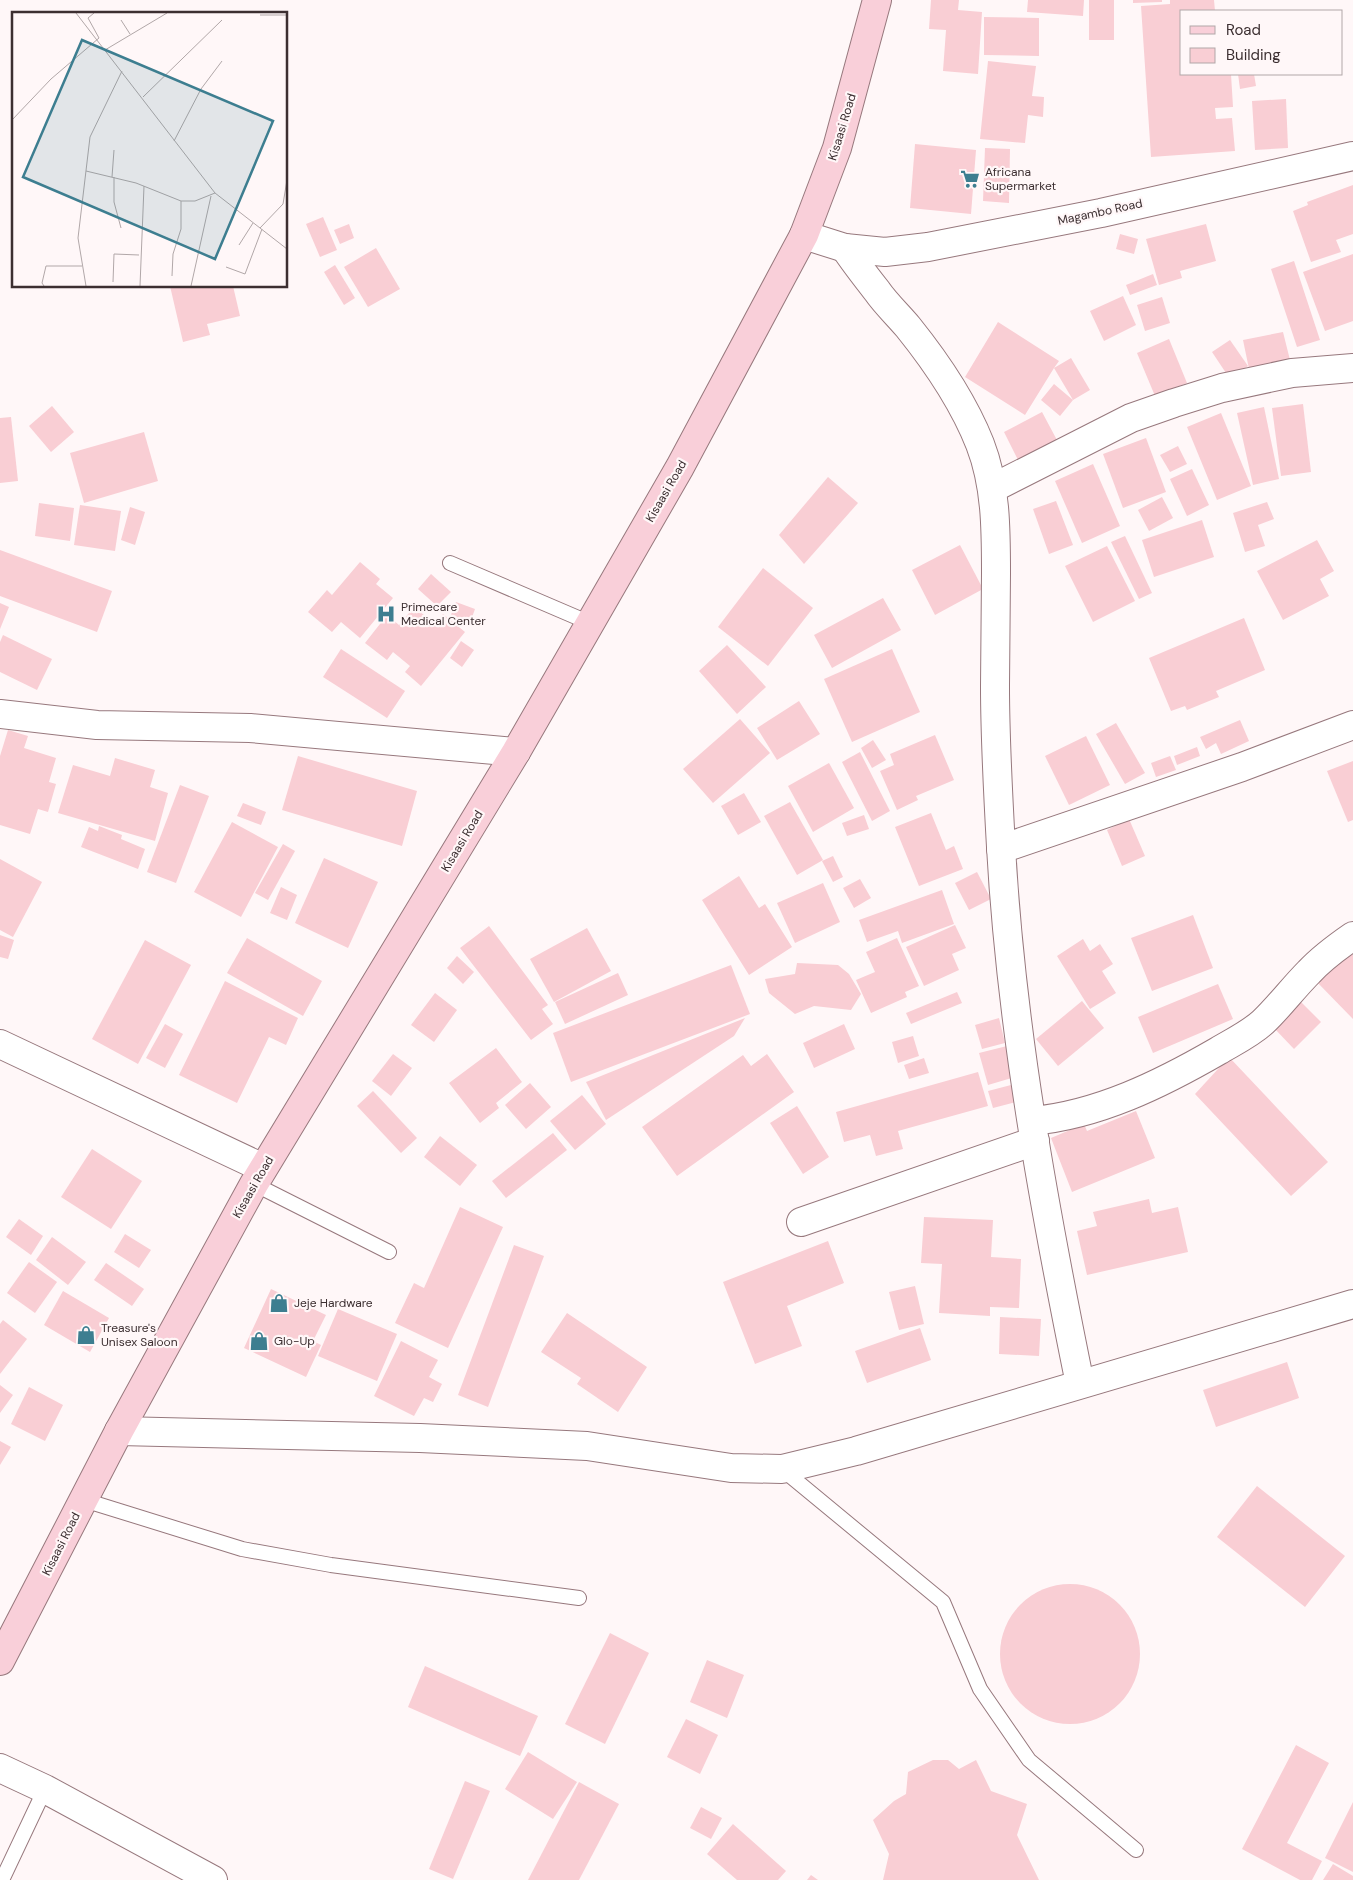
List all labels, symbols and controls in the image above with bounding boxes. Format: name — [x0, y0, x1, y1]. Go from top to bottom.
legend — [1180, 10, 1343, 75]
inset map — [12, 12, 288, 288]
text: Road — [1226, 20, 1261, 40]
text: Building — [1226, 45, 1281, 65]
street label: Kisaasi Road — [824, 92, 860, 162]
place label: Africana Supermarket — [985, 164, 1056, 194]
supermarket icon: Africana Supermarket — [959, 168, 981, 190]
street label: Magambo Road — [1056, 195, 1144, 229]
street label: Kisaasi Road — [642, 457, 690, 525]
place label: Primecare Medical Center — [401, 599, 486, 629]
hospital icon: Primecare Medical Center — [375, 603, 397, 625]
street label: Kisaasi Road — [437, 807, 487, 875]
street label: Kisaasi Road — [229, 1153, 277, 1221]
shop icon: Jeje Hardware — [268, 1292, 290, 1314]
place label: Jeje Hardware — [294, 1295, 373, 1311]
place label: Treasure's Unisex Saloon — [101, 1320, 178, 1350]
shop icon: Treasure's Unisex Saloon — [75, 1324, 97, 1346]
shop icon: Glo-Up — [248, 1330, 270, 1352]
place label: Glo-Up — [274, 1333, 315, 1349]
street label: Kisaasi Road — [38, 1510, 84, 1578]

